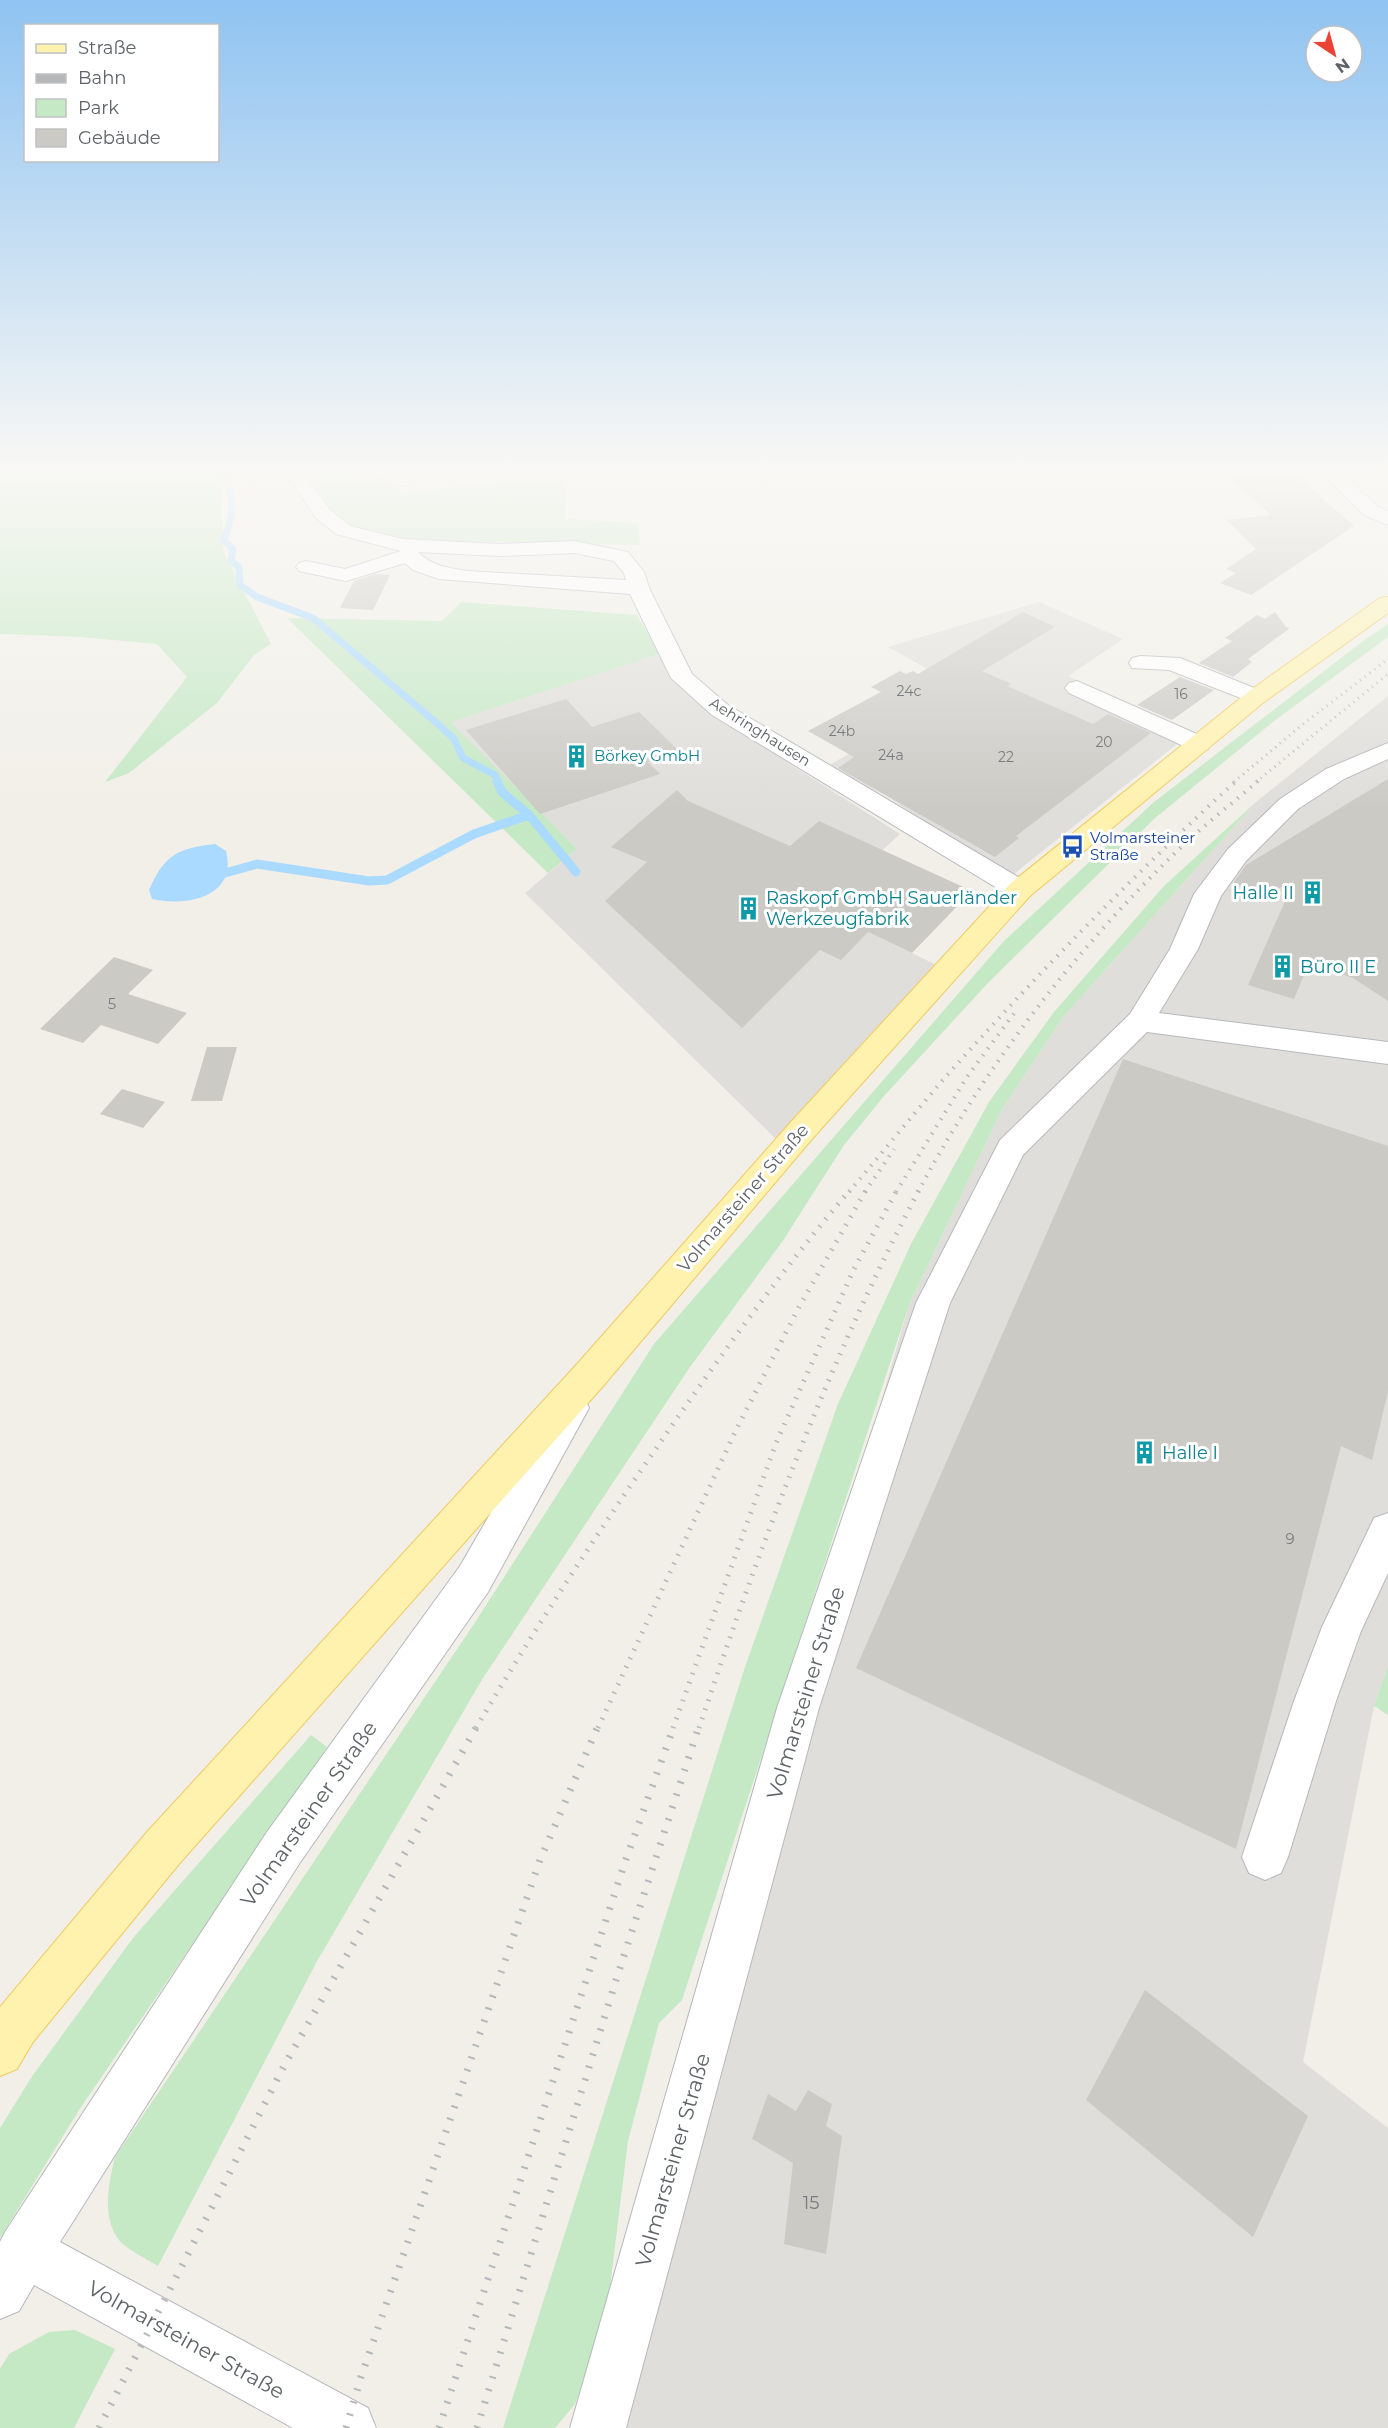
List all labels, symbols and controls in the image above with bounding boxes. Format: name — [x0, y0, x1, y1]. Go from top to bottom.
legend — [24, 24, 219, 162]
north arrow — [1304, 24, 1364, 84]
text: Straße — [78, 37, 137, 59]
text: N — [1332, 54, 1353, 77]
text: Bahn — [78, 67, 127, 89]
text: Park — [78, 97, 119, 119]
text: Gebäude — [78, 127, 161, 149]
house number: 24c — [897, 682, 922, 700]
house number: 16 — [1174, 685, 1188, 703]
street label: Aehringhausen — [706, 693, 814, 770]
house number: 24b — [829, 722, 855, 740]
house number: 20 — [1095, 733, 1113, 751]
building icon: Börkey GmbH — [563, 743, 589, 769]
place label: Börkey GmbH — [594, 746, 700, 765]
house number: 24a — [878, 746, 904, 764]
house number: 22 — [998, 748, 1014, 766]
place label: Volmarsteiner Straße — [1090, 828, 1195, 864]
bus stop icon: Volmarsteiner Straße — [1059, 834, 1085, 860]
building icon: Halle II — [1299, 880, 1325, 906]
place label: Halle II — [1233, 882, 1294, 904]
place label: Raskopf GmbH Sauerländer Werkzeugfabrik — [766, 887, 1017, 930]
building icon: Raskopf GmbH Sauerländer Werkzeugfabrik — [735, 895, 761, 921]
building icon: Büro II E — [1269, 954, 1295, 980]
place label: Büro II E — [1300, 956, 1376, 978]
house number: 5 — [108, 994, 116, 1013]
street label: Volmarsteiner Straße — [673, 1119, 814, 1277]
building icon: Halle I — [1131, 1440, 1157, 1466]
place label: Halle I — [1162, 1442, 1218, 1464]
house number: 9 — [1285, 1529, 1295, 1548]
street label: Volmarsteiner Straße — [761, 1584, 850, 1802]
street label: Volmarsteiner Straße — [235, 1716, 382, 1911]
street label: Volmarsteiner Straße — [630, 2050, 715, 2270]
house number: 15 — [803, 2192, 819, 2214]
street label: Volmarsteiner Straße — [84, 2275, 289, 2404]

